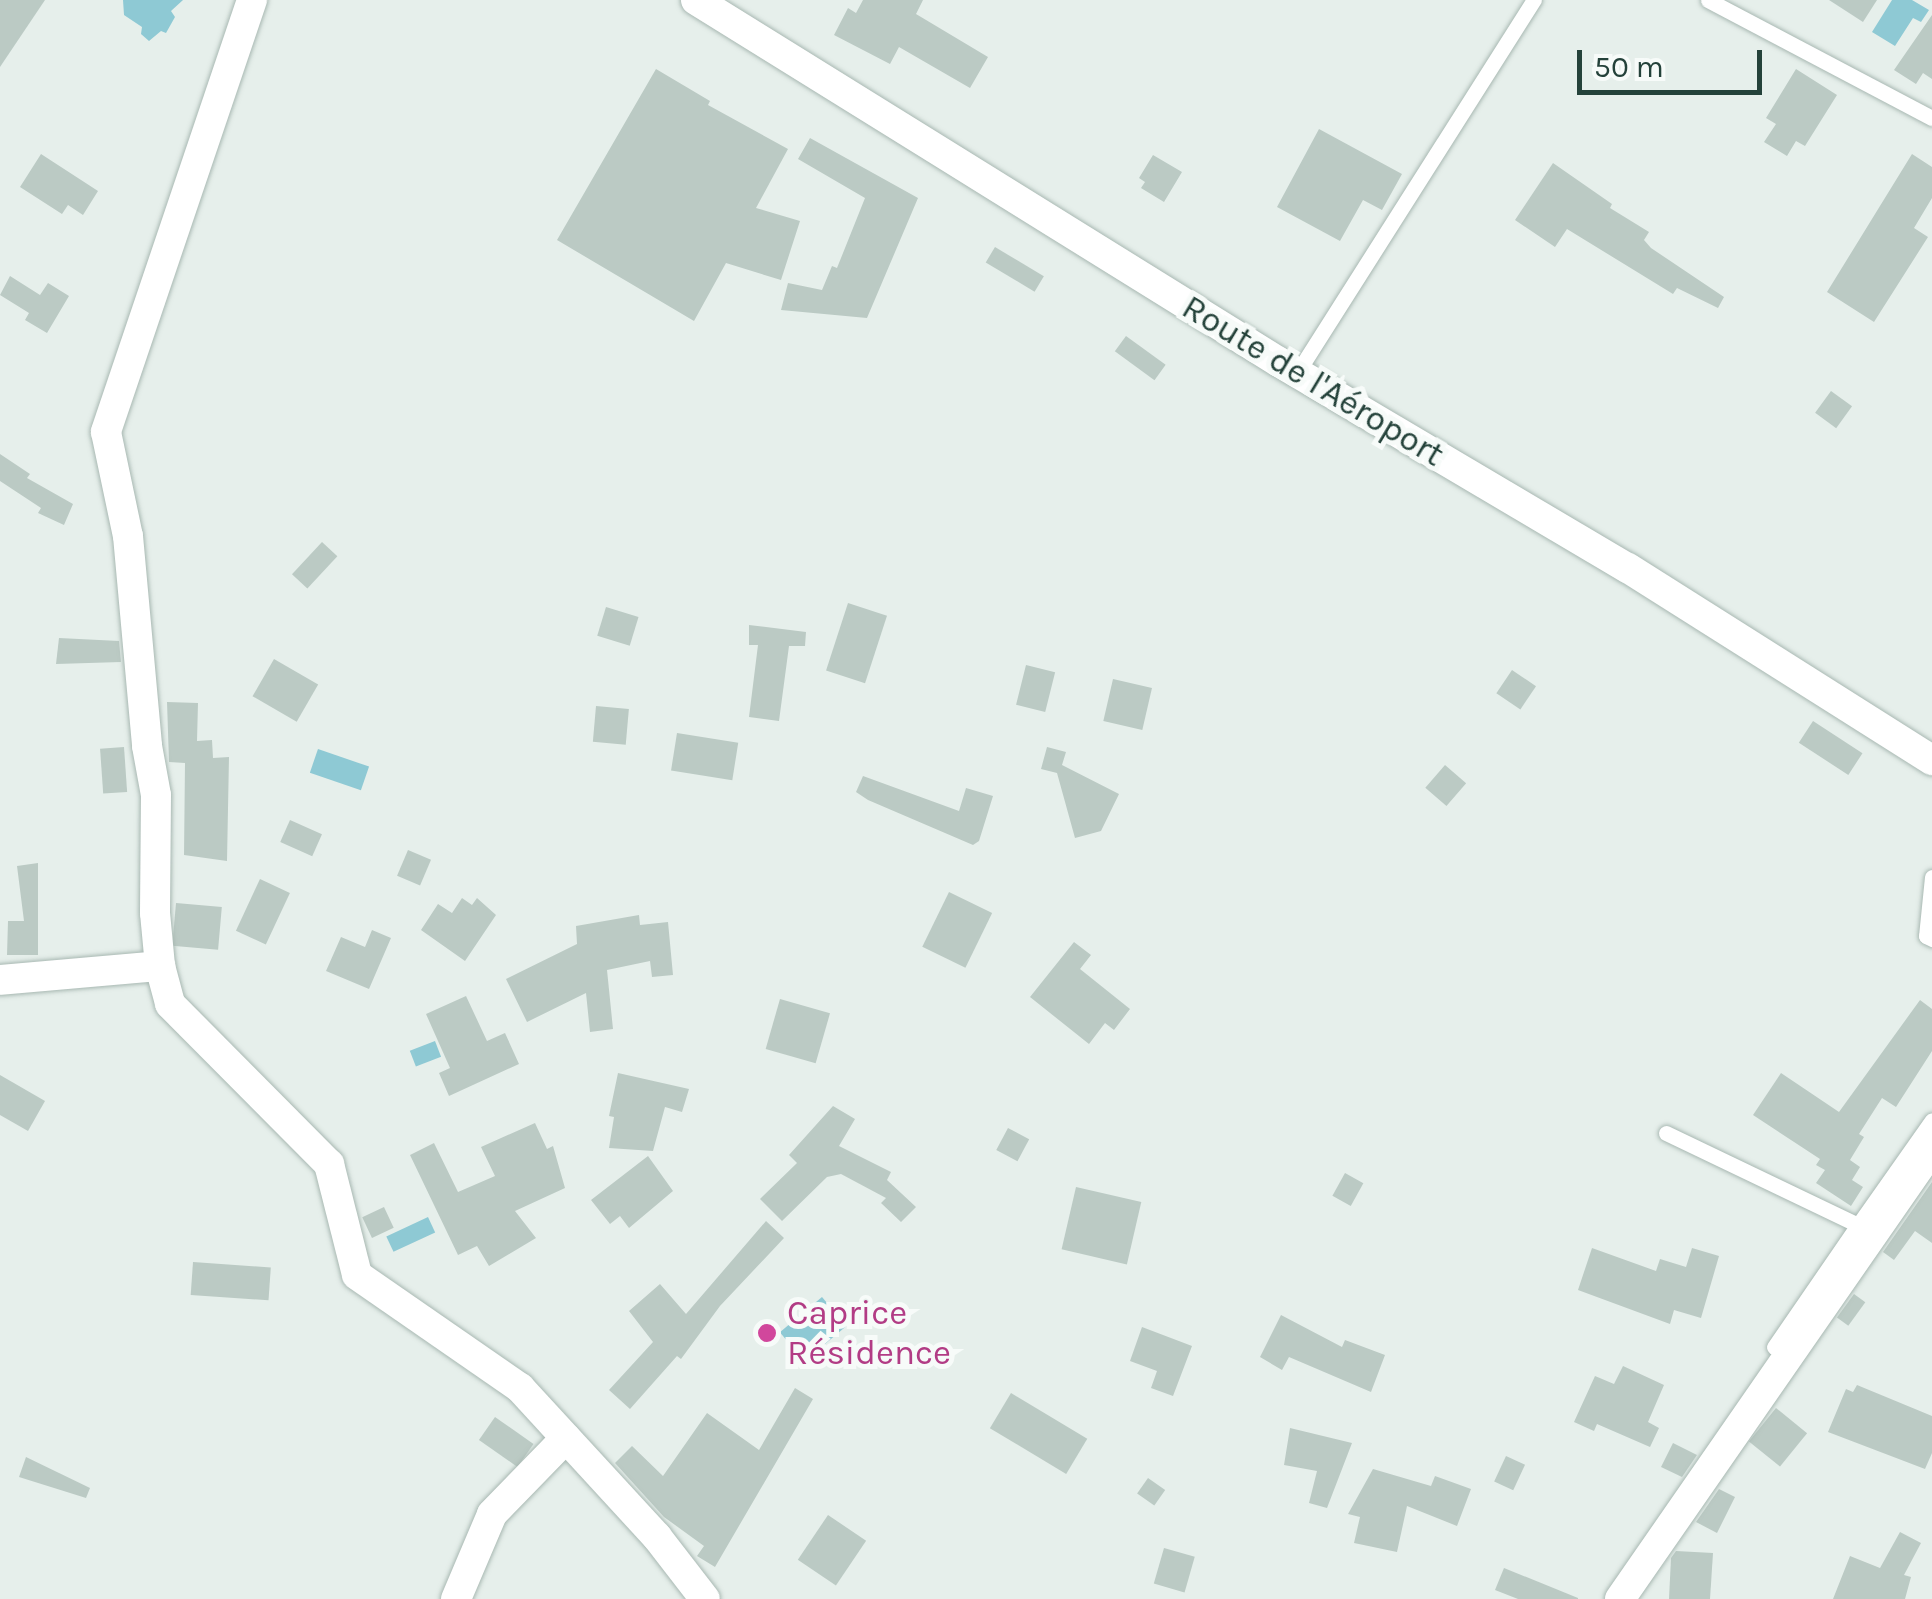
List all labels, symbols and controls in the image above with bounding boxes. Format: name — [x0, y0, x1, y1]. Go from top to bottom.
scale bar — [1582, 30, 1767, 92]
text: 50 m — [1594, 49, 1664, 85]
street label: Route de l'Aéroport — [1174, 286, 1452, 476]
place label: Caprice Résidence — [787, 1292, 951, 1374]
marker: Caprice Résidence — [756, 1322, 778, 1344]

